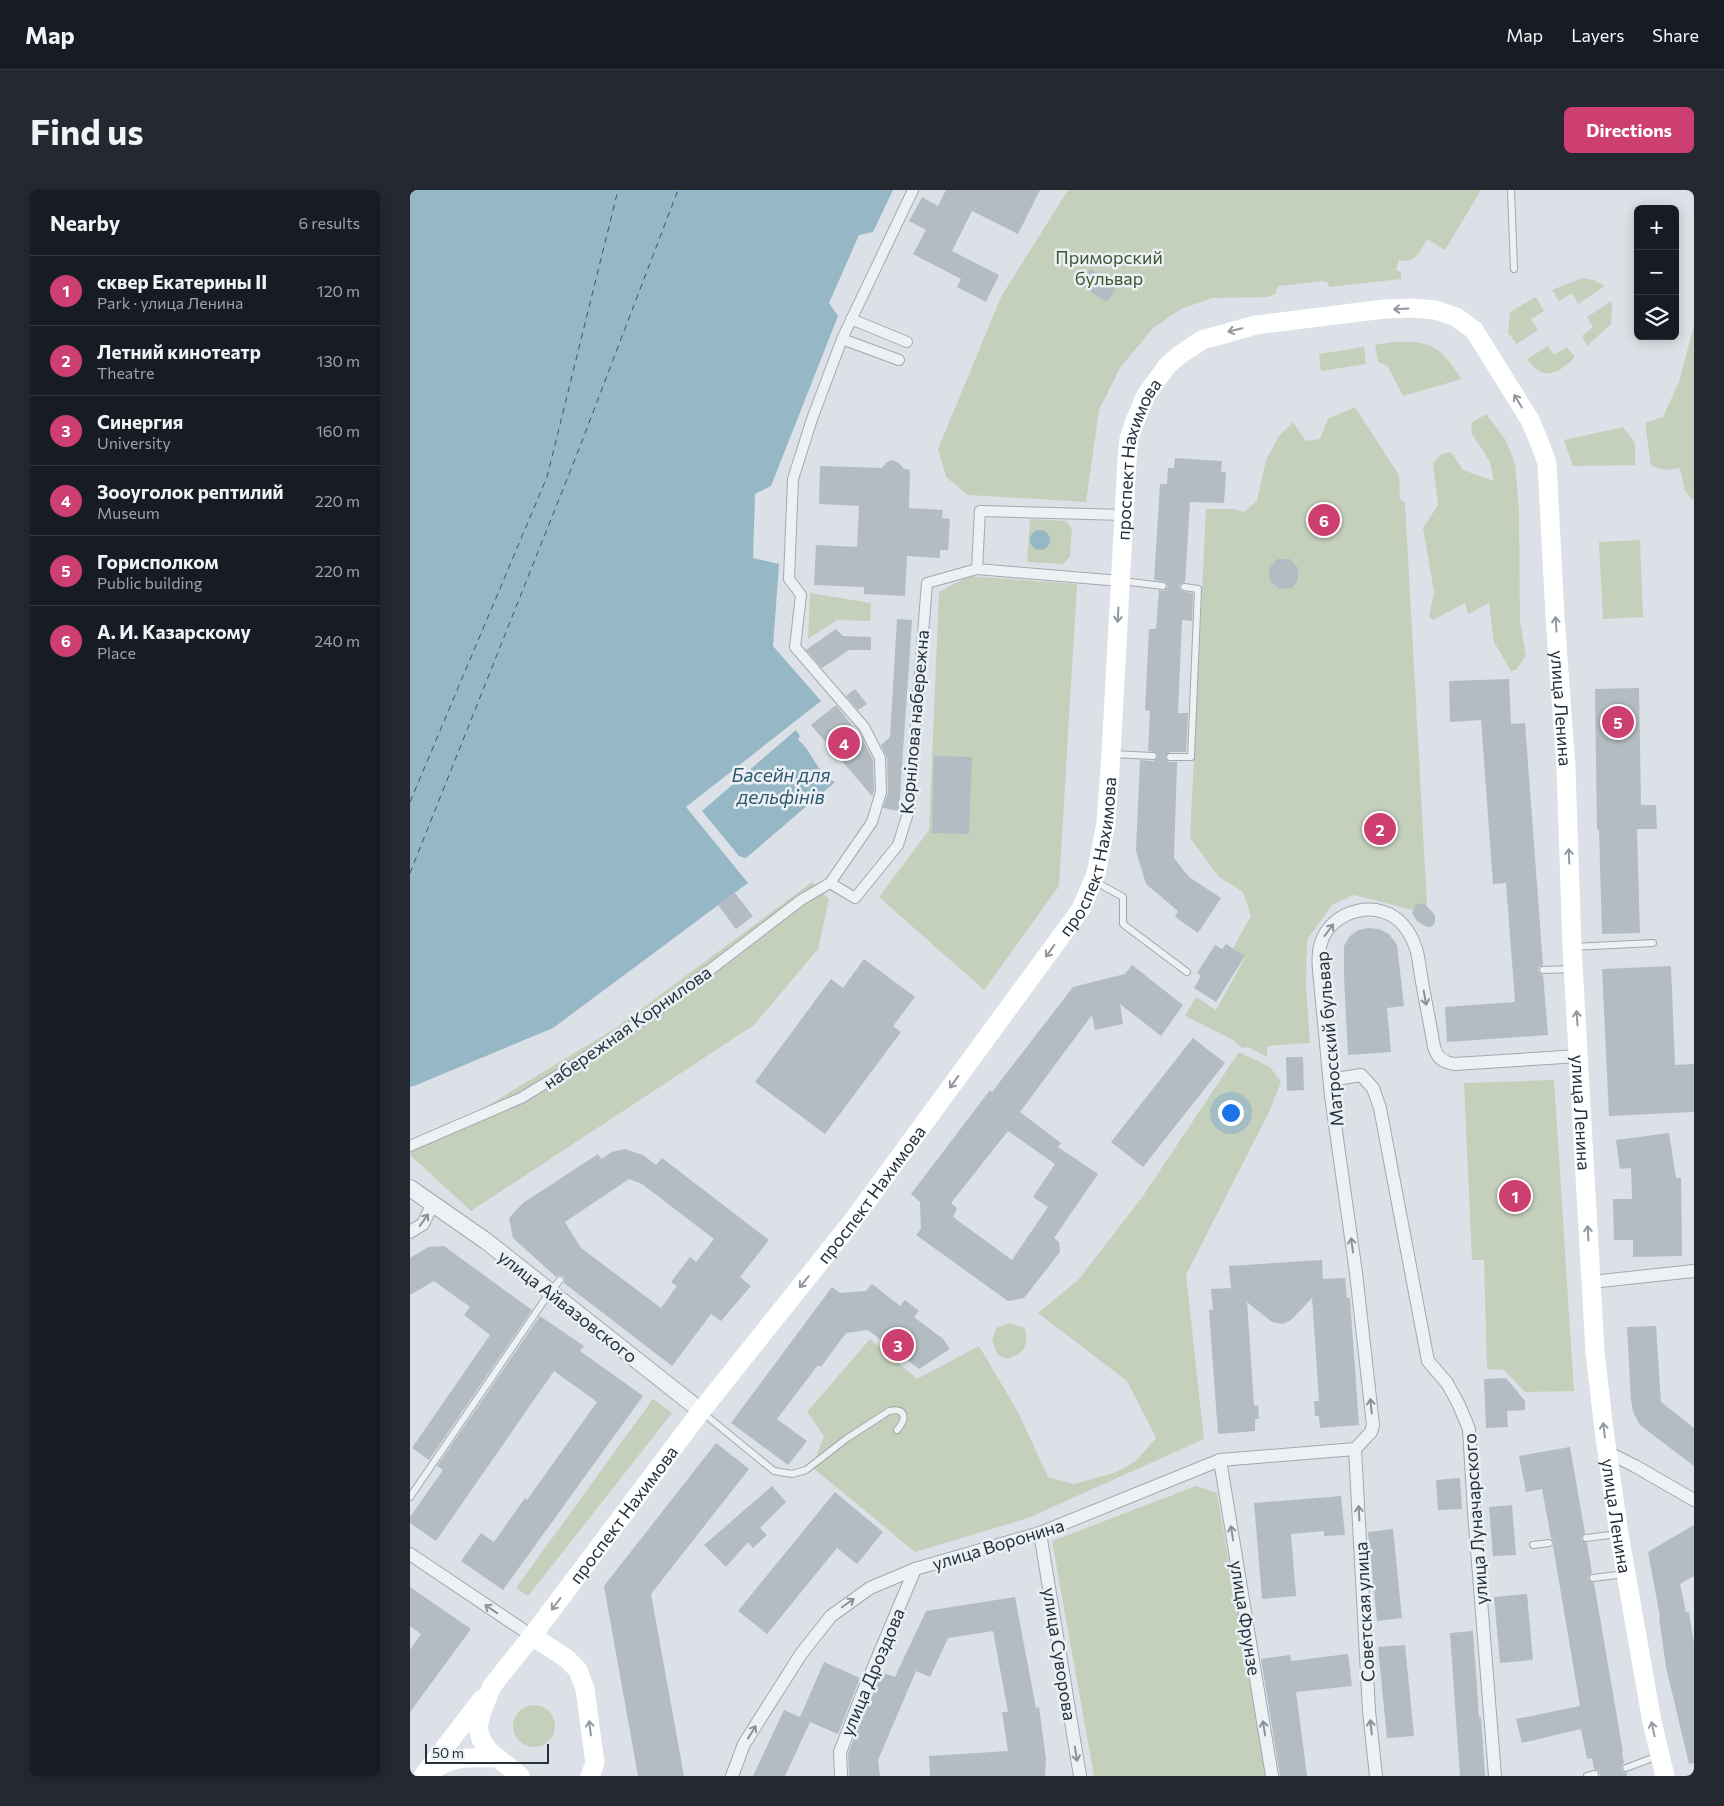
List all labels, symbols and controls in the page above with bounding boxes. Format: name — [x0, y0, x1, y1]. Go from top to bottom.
text: Map — [25, 20, 75, 49]
text: Map — [1506, 24, 1543, 46]
text: Layers — [1571, 24, 1624, 46]
text: Share — [1652, 24, 1699, 46]
button: Directions — [1564, 107, 1694, 153]
text: Find us — [30, 109, 144, 152]
map controls — [1634, 205, 1679, 340]
button: + — [1634, 205, 1679, 250]
text: Nearby — [50, 210, 120, 235]
text: 6 results — [299, 213, 360, 232]
park label: Приморский бульвар — [1055, 246, 1163, 289]
button: − — [1634, 250, 1679, 295]
text: cквер Екатерины II — [97, 270, 267, 293]
text: 1 — [62, 281, 70, 300]
text: 120 m — [317, 281, 360, 300]
text: Park · улица Ленина — [97, 293, 243, 312]
button: layers — [1634, 295, 1679, 340]
one-way arrow — [1393, 304, 1409, 313]
one-way arrow — [1227, 326, 1243, 335]
text: Летний кинотеатр — [97, 340, 261, 363]
text: 2 — [61, 351, 71, 370]
text: 130 m — [317, 351, 360, 370]
text: Theatre — [97, 363, 154, 382]
street label: проспект Нахимова — [1112, 374, 1166, 541]
one-way arrow — [1513, 394, 1523, 408]
text: Синергия — [97, 410, 183, 433]
text: 3 — [61, 421, 71, 440]
text: 160 m — [316, 421, 360, 440]
text: University — [97, 433, 171, 452]
text: Зооуголок рептилий — [97, 480, 284, 503]
text: 4 — [61, 491, 71, 510]
text: 220 m — [315, 491, 360, 510]
pin: 6 — [1308, 501, 1340, 539]
text: Museum — [97, 503, 160, 522]
text: Горисполком — [97, 550, 219, 573]
text: 5 — [61, 561, 71, 580]
text: 220 m — [315, 561, 360, 580]
text: Public building — [97, 573, 202, 592]
one-way arrow — [1114, 607, 1123, 623]
one-way arrow — [1551, 616, 1560, 632]
text: А. И. Казарскому — [97, 620, 251, 643]
street label: Корнілова набережна — [895, 629, 933, 815]
text: 6 — [61, 631, 71, 650]
text: 240 m — [314, 631, 360, 650]
text: Place — [97, 643, 136, 662]
street label: улица Ленина — [1547, 650, 1577, 767]
pin: 5 — [1602, 703, 1634, 741]
pin: 4 — [828, 724, 860, 762]
water label: Басейн для дельфiнiв — [731, 763, 831, 808]
street label: проспект Нахимова — [1054, 776, 1120, 940]
pin: 2 — [1364, 810, 1396, 848]
one-way arrow — [1564, 848, 1574, 864]
one-way arrow — [1324, 923, 1334, 937]
one-way arrow — [1045, 944, 1055, 958]
street label: Матросский бульвар — [1310, 950, 1348, 1128]
street label: набережная Корнилова — [539, 961, 715, 1093]
one-way arrow — [1420, 990, 1430, 1006]
one-way arrow — [1572, 1010, 1581, 1026]
street label: улица Ленина — [1567, 1054, 1596, 1171]
one-way arrow — [949, 1075, 959, 1089]
your location — [1218, 1100, 1244, 1126]
street label: проспект Нахимова — [812, 1121, 930, 1268]
pin: 1 — [1499, 1177, 1531, 1215]
one-way arrow — [419, 1213, 429, 1227]
one-way arrow — [1584, 1225, 1593, 1241]
one-way arrow — [1347, 1237, 1357, 1253]
street label: улица Айвазовского — [494, 1245, 642, 1367]
one-way arrow — [798, 1275, 809, 1288]
pin: 3 — [882, 1326, 914, 1364]
one-way arrow — [1366, 1399, 1376, 1415]
one-way arrow — [1599, 1423, 1609, 1439]
street label: улица Луначарского — [1458, 1432, 1492, 1606]
street label: проспект Нахимова — [564, 1441, 682, 1588]
street label: улица Ленина — [1597, 1457, 1637, 1575]
one-way arrow — [1354, 1505, 1363, 1521]
street label: улица Воронина — [930, 1514, 1066, 1574]
one-way arrow — [1226, 1525, 1236, 1541]
street label: Советская улица — [1349, 1541, 1379, 1683]
street label: улица Фрунзе — [1226, 1559, 1266, 1677]
street label: улица Суворова — [1039, 1586, 1081, 1722]
one-way arrow — [551, 1597, 561, 1611]
one-way arrow — [841, 1598, 855, 1608]
one-way arrow — [485, 1604, 499, 1614]
street label: улица Дроздова — [835, 1605, 909, 1739]
one-way arrow — [1258, 1720, 1268, 1736]
one-way arrow — [1366, 1720, 1376, 1736]
one-way arrow — [585, 1721, 595, 1737]
one-way arrow — [1648, 1721, 1657, 1737]
one-way arrow — [747, 1725, 757, 1739]
scale bar — [425, 1741, 549, 1764]
text: 50 m — [432, 1744, 464, 1761]
one-way arrow — [1072, 1745, 1082, 1761]

